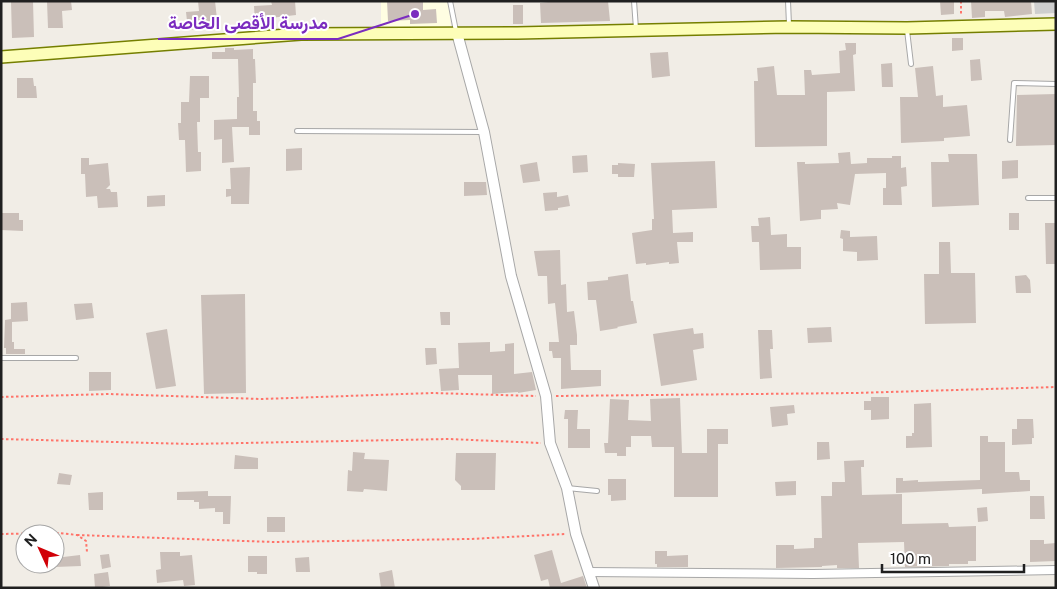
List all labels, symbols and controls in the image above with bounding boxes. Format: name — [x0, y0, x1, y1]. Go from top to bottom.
callout: مدرسة الأقصى الخاصة — [158, 6, 338, 39]
text: مدرسة الأقصى الخاصة — [168, 12, 328, 34]
north arrow — [15, 524, 65, 574]
text: N — [21, 530, 40, 549]
scale bar — [882, 542, 1024, 574]
text: 100 m — [890, 550, 931, 567]

